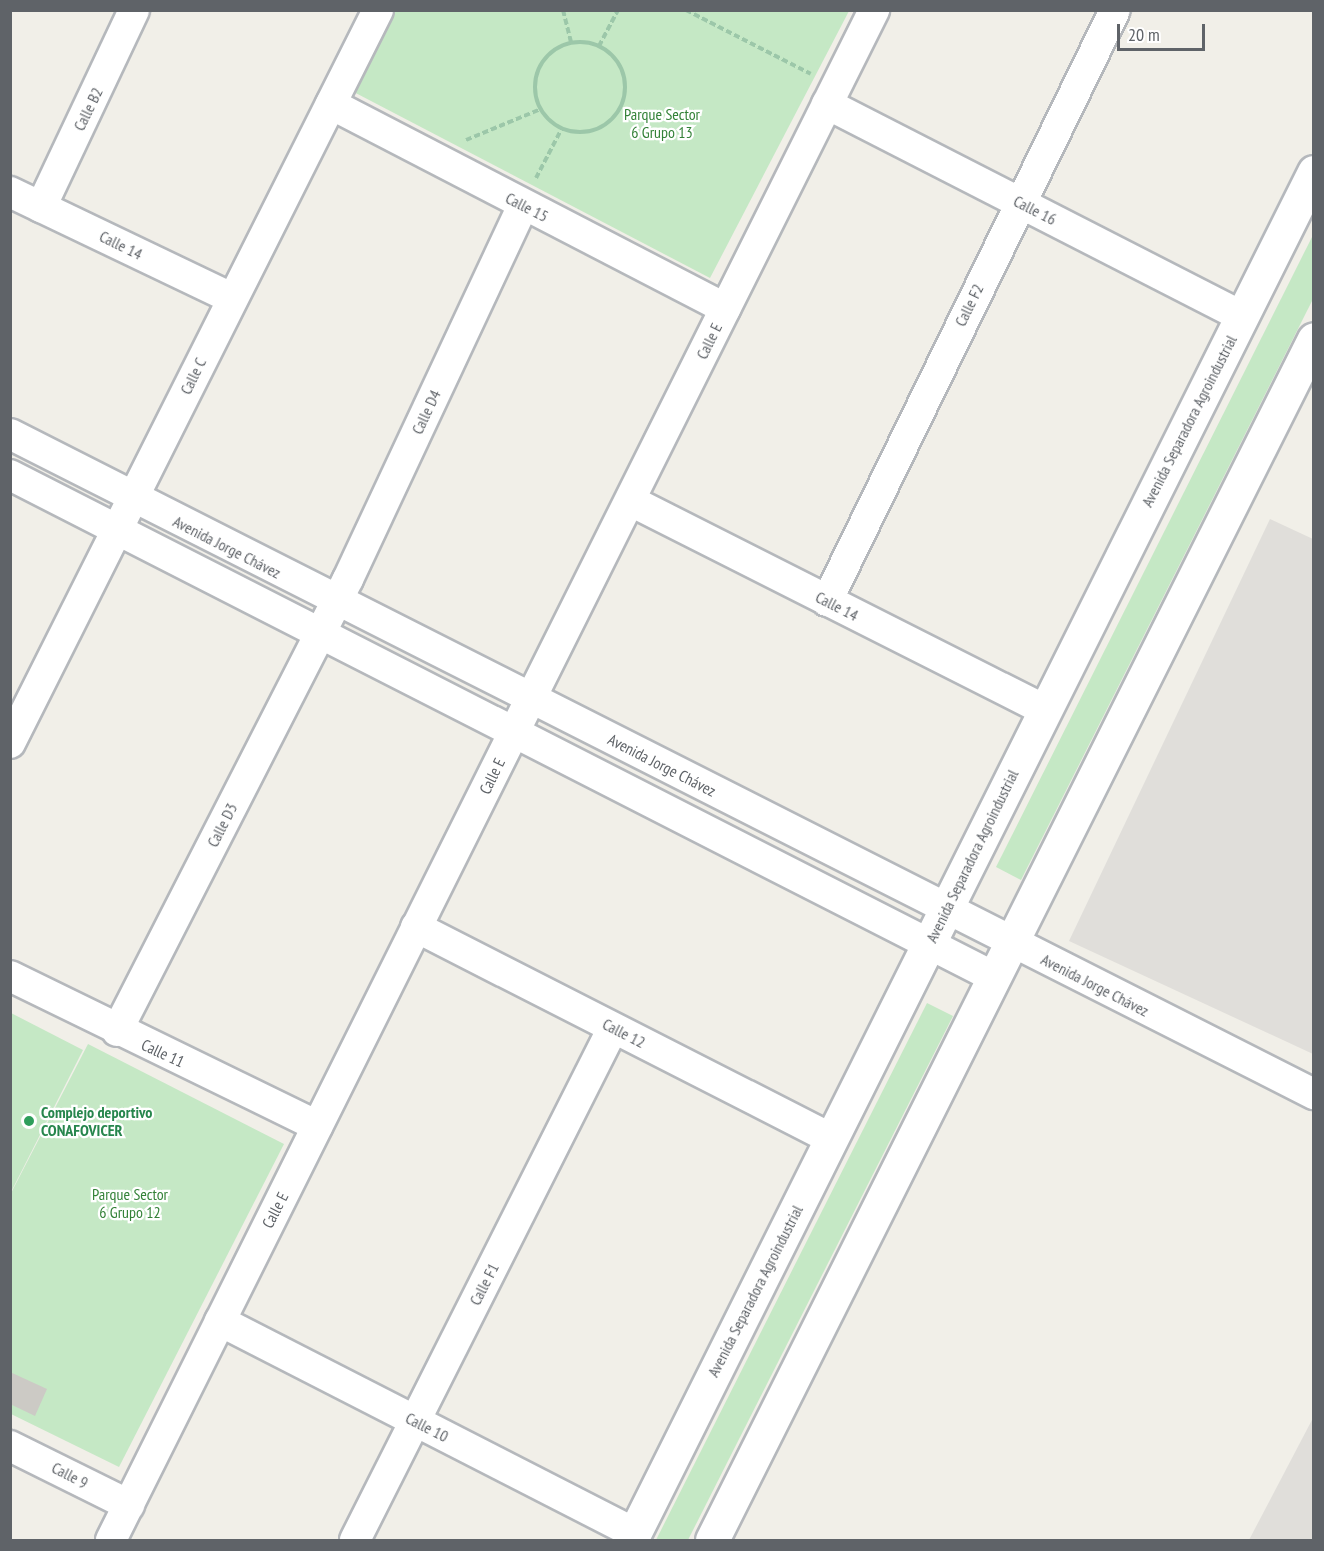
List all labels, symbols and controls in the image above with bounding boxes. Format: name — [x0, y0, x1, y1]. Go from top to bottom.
scale bar — [1120, 12, 1208, 50]
text: 20 m — [1128, 23, 1160, 46]
street label: Calle B2 — [69, 84, 107, 134]
park label: Parque Sector 6 Grupo 13 — [624, 104, 700, 142]
street label: Calle 15 — [502, 188, 552, 226]
street label: Calle 16 — [1010, 191, 1060, 229]
street label: Calle 14 — [96, 226, 146, 264]
street label: Calle F2 — [951, 281, 987, 329]
street label: Calle E — [692, 320, 726, 362]
street label: Avenida Separadora Agroindustrial — [1137, 332, 1241, 510]
street label: Calle C — [176, 355, 210, 397]
street label: Calle D4 — [407, 387, 445, 437]
street label: Avenida Jorge Chávez — [170, 512, 284, 582]
street label: Calle 14 — [812, 587, 862, 625]
street label: Avenida Jorge Chávez — [605, 730, 719, 800]
street label: Calle E — [475, 755, 509, 797]
street label: Avenida Separadora Agroindustrial — [922, 766, 1022, 946]
street label: Calle D3 — [203, 800, 241, 850]
street label: Avenida Jorge Chávez — [1038, 950, 1152, 1020]
street label: Calle 12 — [599, 1014, 649, 1052]
street label: Calle 11 — [138, 1035, 188, 1071]
place label: Complejo deportivo CONAFOVICER — [41, 1102, 152, 1140]
marker: Complejo deportivo CONAFOVICER — [22, 1114, 36, 1128]
park label: Parque Sector 6 Grupo 12 — [92, 1184, 168, 1222]
street label: Calle E — [258, 1189, 292, 1231]
street label: Avenida Separadora Agroindustrial — [703, 1202, 807, 1380]
street label: Calle F1 — [465, 1260, 503, 1308]
street label: Calle 10 — [402, 1408, 452, 1446]
street label: Calle 9 — [49, 1458, 91, 1492]

